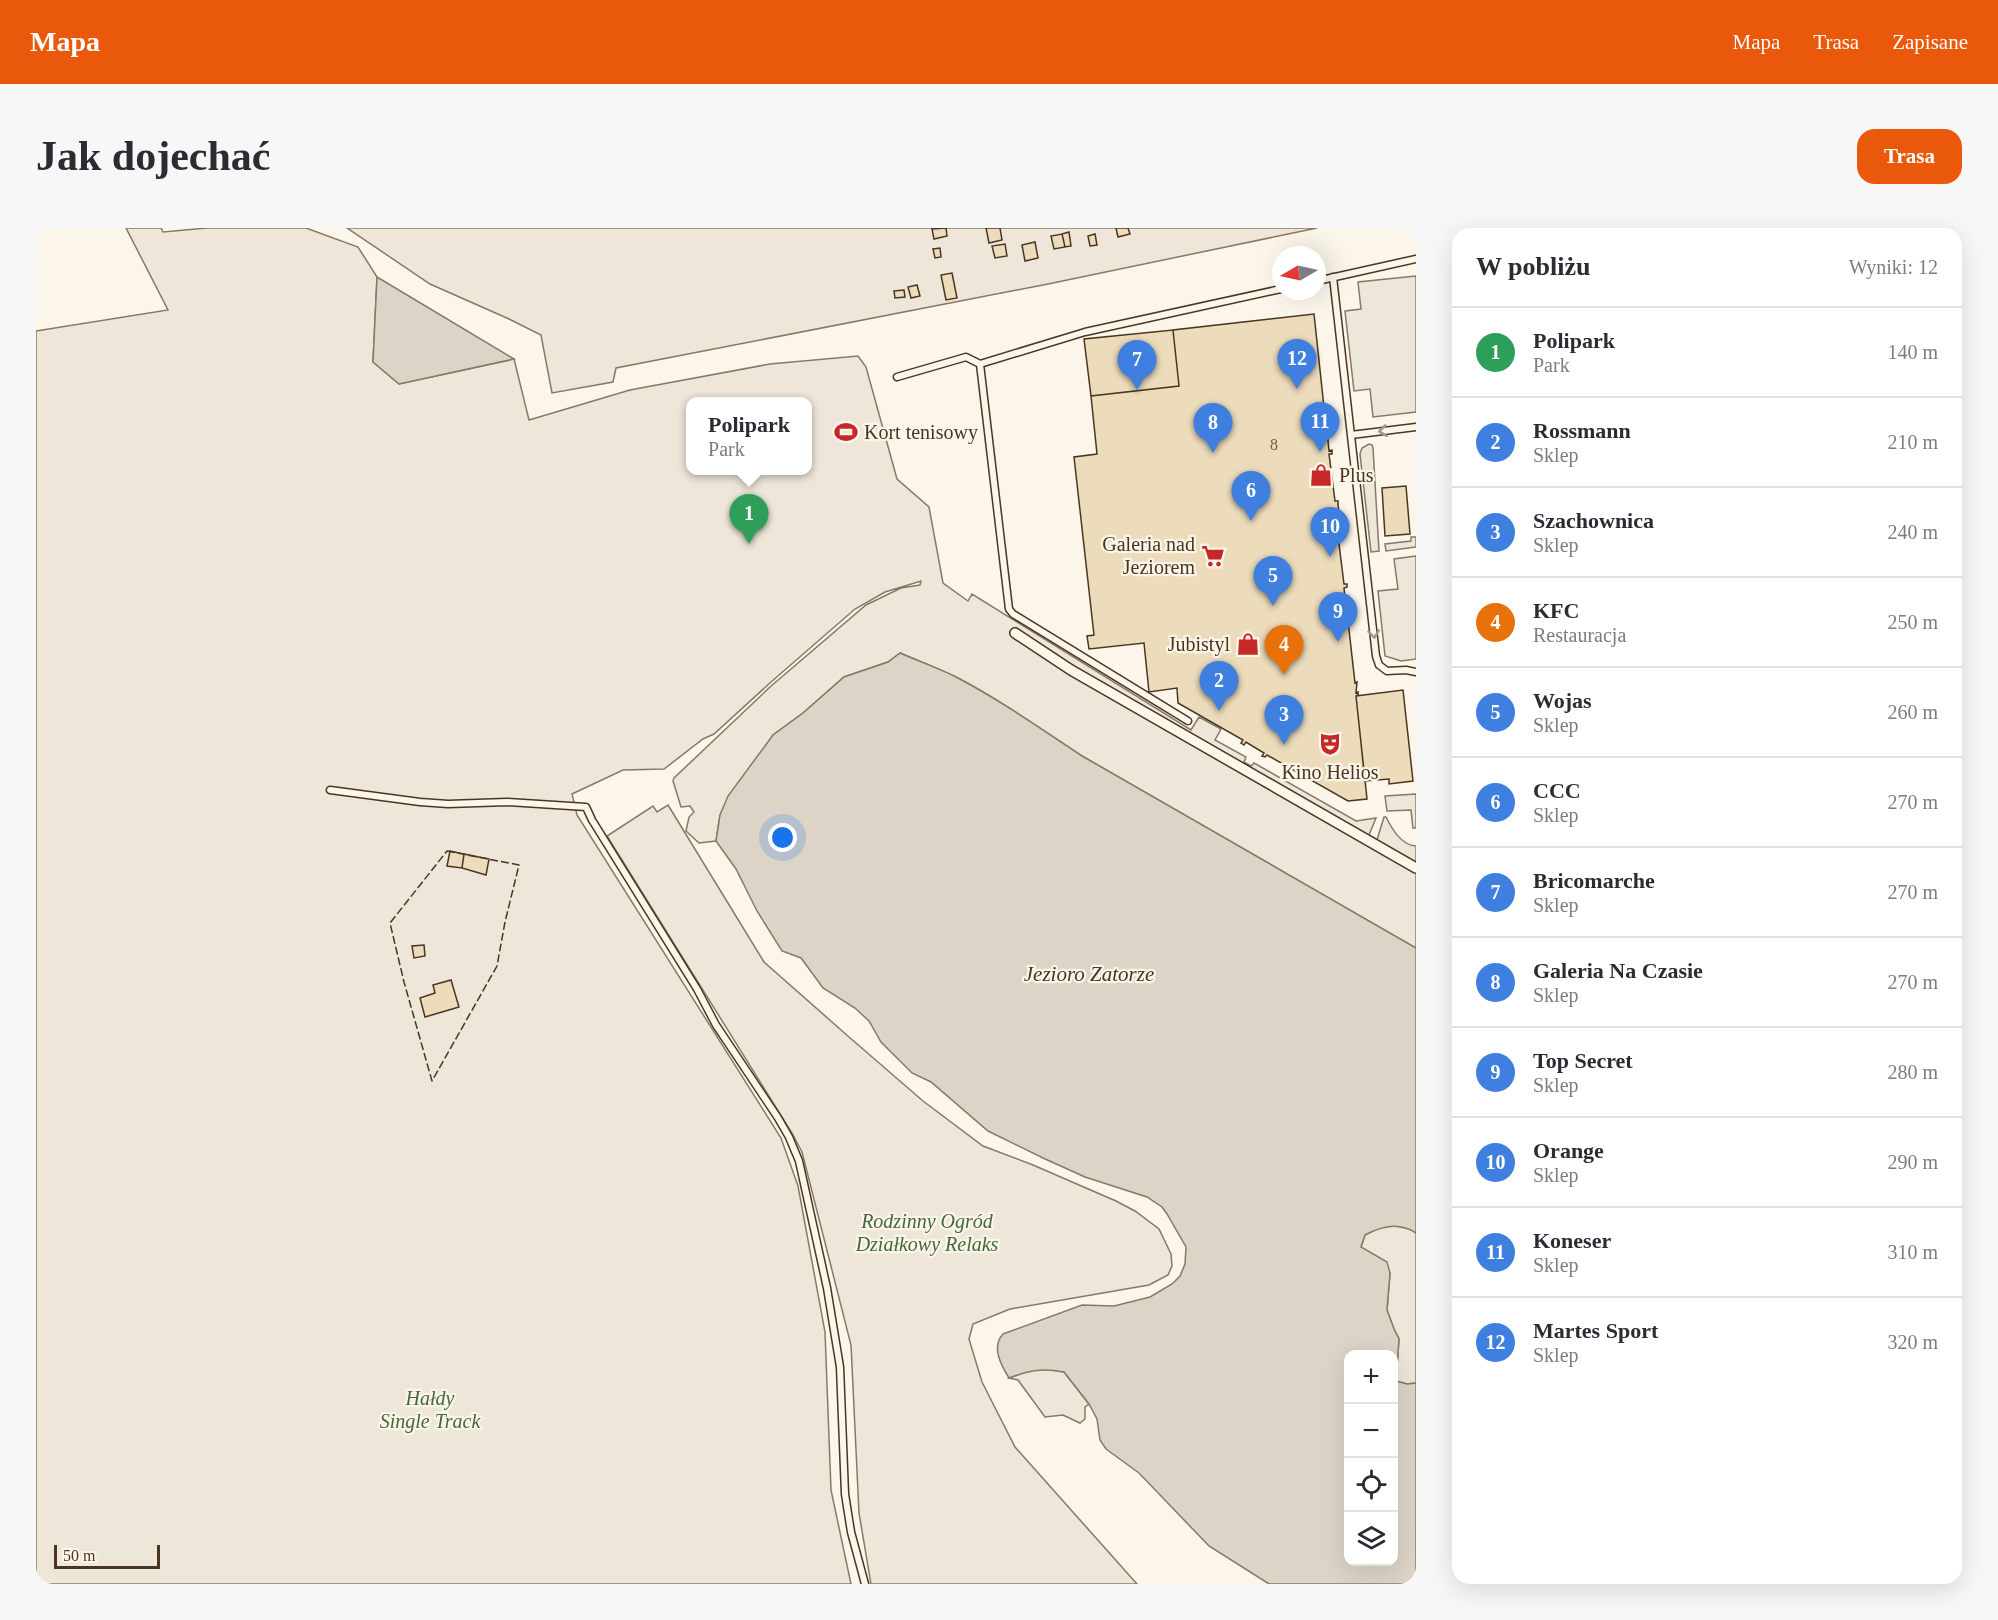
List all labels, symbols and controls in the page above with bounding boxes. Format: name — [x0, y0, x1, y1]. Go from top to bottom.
text: Mapa — [30, 26, 100, 57]
text: Mapa — [1732, 30, 1780, 54]
text: Trasa — [1813, 30, 1859, 54]
text: Zapisane — [1892, 30, 1968, 54]
button: Trasa — [1857, 129, 1962, 184]
text: Jak dojechać — [36, 133, 271, 179]
north arrow — [1272, 246, 1326, 300]
text: W pobliżu — [1476, 252, 1590, 281]
text: Wyniki: 12 — [1849, 256, 1938, 278]
text: Polipark — [1533, 328, 1615, 353]
pin: 7 — [1118, 340, 1156, 390]
pin: 12 — [1278, 340, 1316, 389]
text: 1 — [1491, 341, 1501, 363]
text: 140 m — [1887, 341, 1938, 363]
text: Park — [1533, 354, 1570, 376]
popup — [686, 397, 812, 475]
pin: 11 — [1300, 402, 1340, 452]
pin: 8 — [1194, 404, 1232, 453]
text: Polipark — [708, 412, 790, 437]
text: Rossmann — [1533, 418, 1631, 443]
sports icon: Kort tenisowy — [833, 419, 859, 445]
place label: Kort tenisowy — [864, 421, 978, 444]
one-way arrow — [1379, 424, 1388, 436]
text: 2 — [1491, 431, 1501, 453]
text: 210 m — [1887, 431, 1938, 453]
house number: 8 — [1270, 436, 1278, 453]
text: Park — [708, 438, 745, 460]
text: Sklep — [1533, 444, 1579, 466]
shop icon: Plus — [1308, 462, 1334, 488]
place label: Plus — [1339, 464, 1374, 486]
pin: 6 — [1232, 472, 1270, 521]
pin: 1 — [730, 494, 768, 544]
pin: 10 — [1310, 508, 1350, 557]
text: Szachownica — [1533, 508, 1654, 533]
text: 3 — [1491, 521, 1501, 543]
text: 240 m — [1887, 521, 1938, 543]
place label: Galeria nad Jeziorem — [1102, 533, 1195, 578]
text: Sklep — [1533, 534, 1579, 556]
supermarket icon: Galeria nad Jeziorem — [1200, 543, 1226, 569]
pin: 5 — [1254, 556, 1292, 606]
pin: 9 — [1318, 592, 1358, 642]
text: KFC — [1533, 598, 1579, 623]
text: 4 — [1491, 611, 1501, 633]
text: 250 m — [1887, 611, 1938, 633]
text: Restauracja — [1533, 624, 1626, 646]
pin: 4 — [1264, 626, 1304, 675]
one-way arrow — [1367, 629, 1380, 639]
shop icon: Jubistyl — [1235, 631, 1261, 657]
place label: Jubistyl — [1168, 633, 1230, 656]
pin: 2 — [1200, 662, 1238, 711]
text: Wojas — [1533, 688, 1592, 713]
pin: 3 — [1264, 696, 1304, 745]
text: 5 — [1491, 701, 1501, 723]
text: 260 m — [1887, 701, 1938, 723]
text: Sklep — [1533, 714, 1579, 736]
theatre icon: Kino Helios — [1317, 731, 1343, 757]
place label: Kino Helios — [1281, 761, 1379, 783]
text: CCC — [1533, 778, 1581, 803]
text: 6 — [1491, 791, 1501, 813]
text: 270 m — [1887, 791, 1938, 813]
text: Sklep — [1533, 804, 1579, 826]
your location — [768, 823, 797, 852]
text: Bricomarche — [1533, 868, 1655, 893]
text: 7 — [1491, 881, 1501, 903]
text: 270 m — [1887, 881, 1938, 903]
text: Sklep — [1533, 894, 1579, 916]
text: Galeria Na Czasie — [1533, 958, 1703, 983]
water label: Jezioro Zatorze — [1024, 962, 1154, 986]
text: 8 — [1491, 971, 1501, 993]
text: 270 m — [1887, 971, 1938, 993]
text: Sklep — [1533, 984, 1579, 1006]
text: Top Secret — [1533, 1048, 1633, 1073]
text: 9 — [1491, 1061, 1501, 1083]
text: 280 m — [1887, 1061, 1938, 1083]
text: Sklep — [1533, 1074, 1579, 1096]
text: Orange — [1533, 1138, 1604, 1163]
text: 10 — [1486, 1151, 1506, 1173]
text: 290 m — [1887, 1151, 1938, 1173]
text: Sklep — [1533, 1164, 1579, 1186]
park label: Rodzinny Ogród Działkowy Relaks — [855, 1210, 999, 1256]
text: Koneser — [1533, 1228, 1611, 1253]
text: 11 — [1486, 1241, 1505, 1263]
text: 310 m — [1887, 1241, 1938, 1263]
text: Sklep — [1533, 1254, 1579, 1276]
text: Martes Sport — [1533, 1318, 1658, 1343]
text: 12 — [1486, 1331, 1506, 1353]
text: 320 m — [1887, 1331, 1938, 1353]
text: Sklep — [1533, 1344, 1579, 1366]
map controls — [1344, 1350, 1398, 1566]
button: + — [1344, 1350, 1398, 1404]
park label: Hałdy Single Track — [380, 1387, 481, 1433]
button: − — [1344, 1404, 1398, 1458]
button: locate — [1344, 1458, 1398, 1512]
button: layers — [1344, 1512, 1398, 1566]
scale bar — [54, 1542, 160, 1570]
text: 50 m — [63, 1547, 95, 1564]

